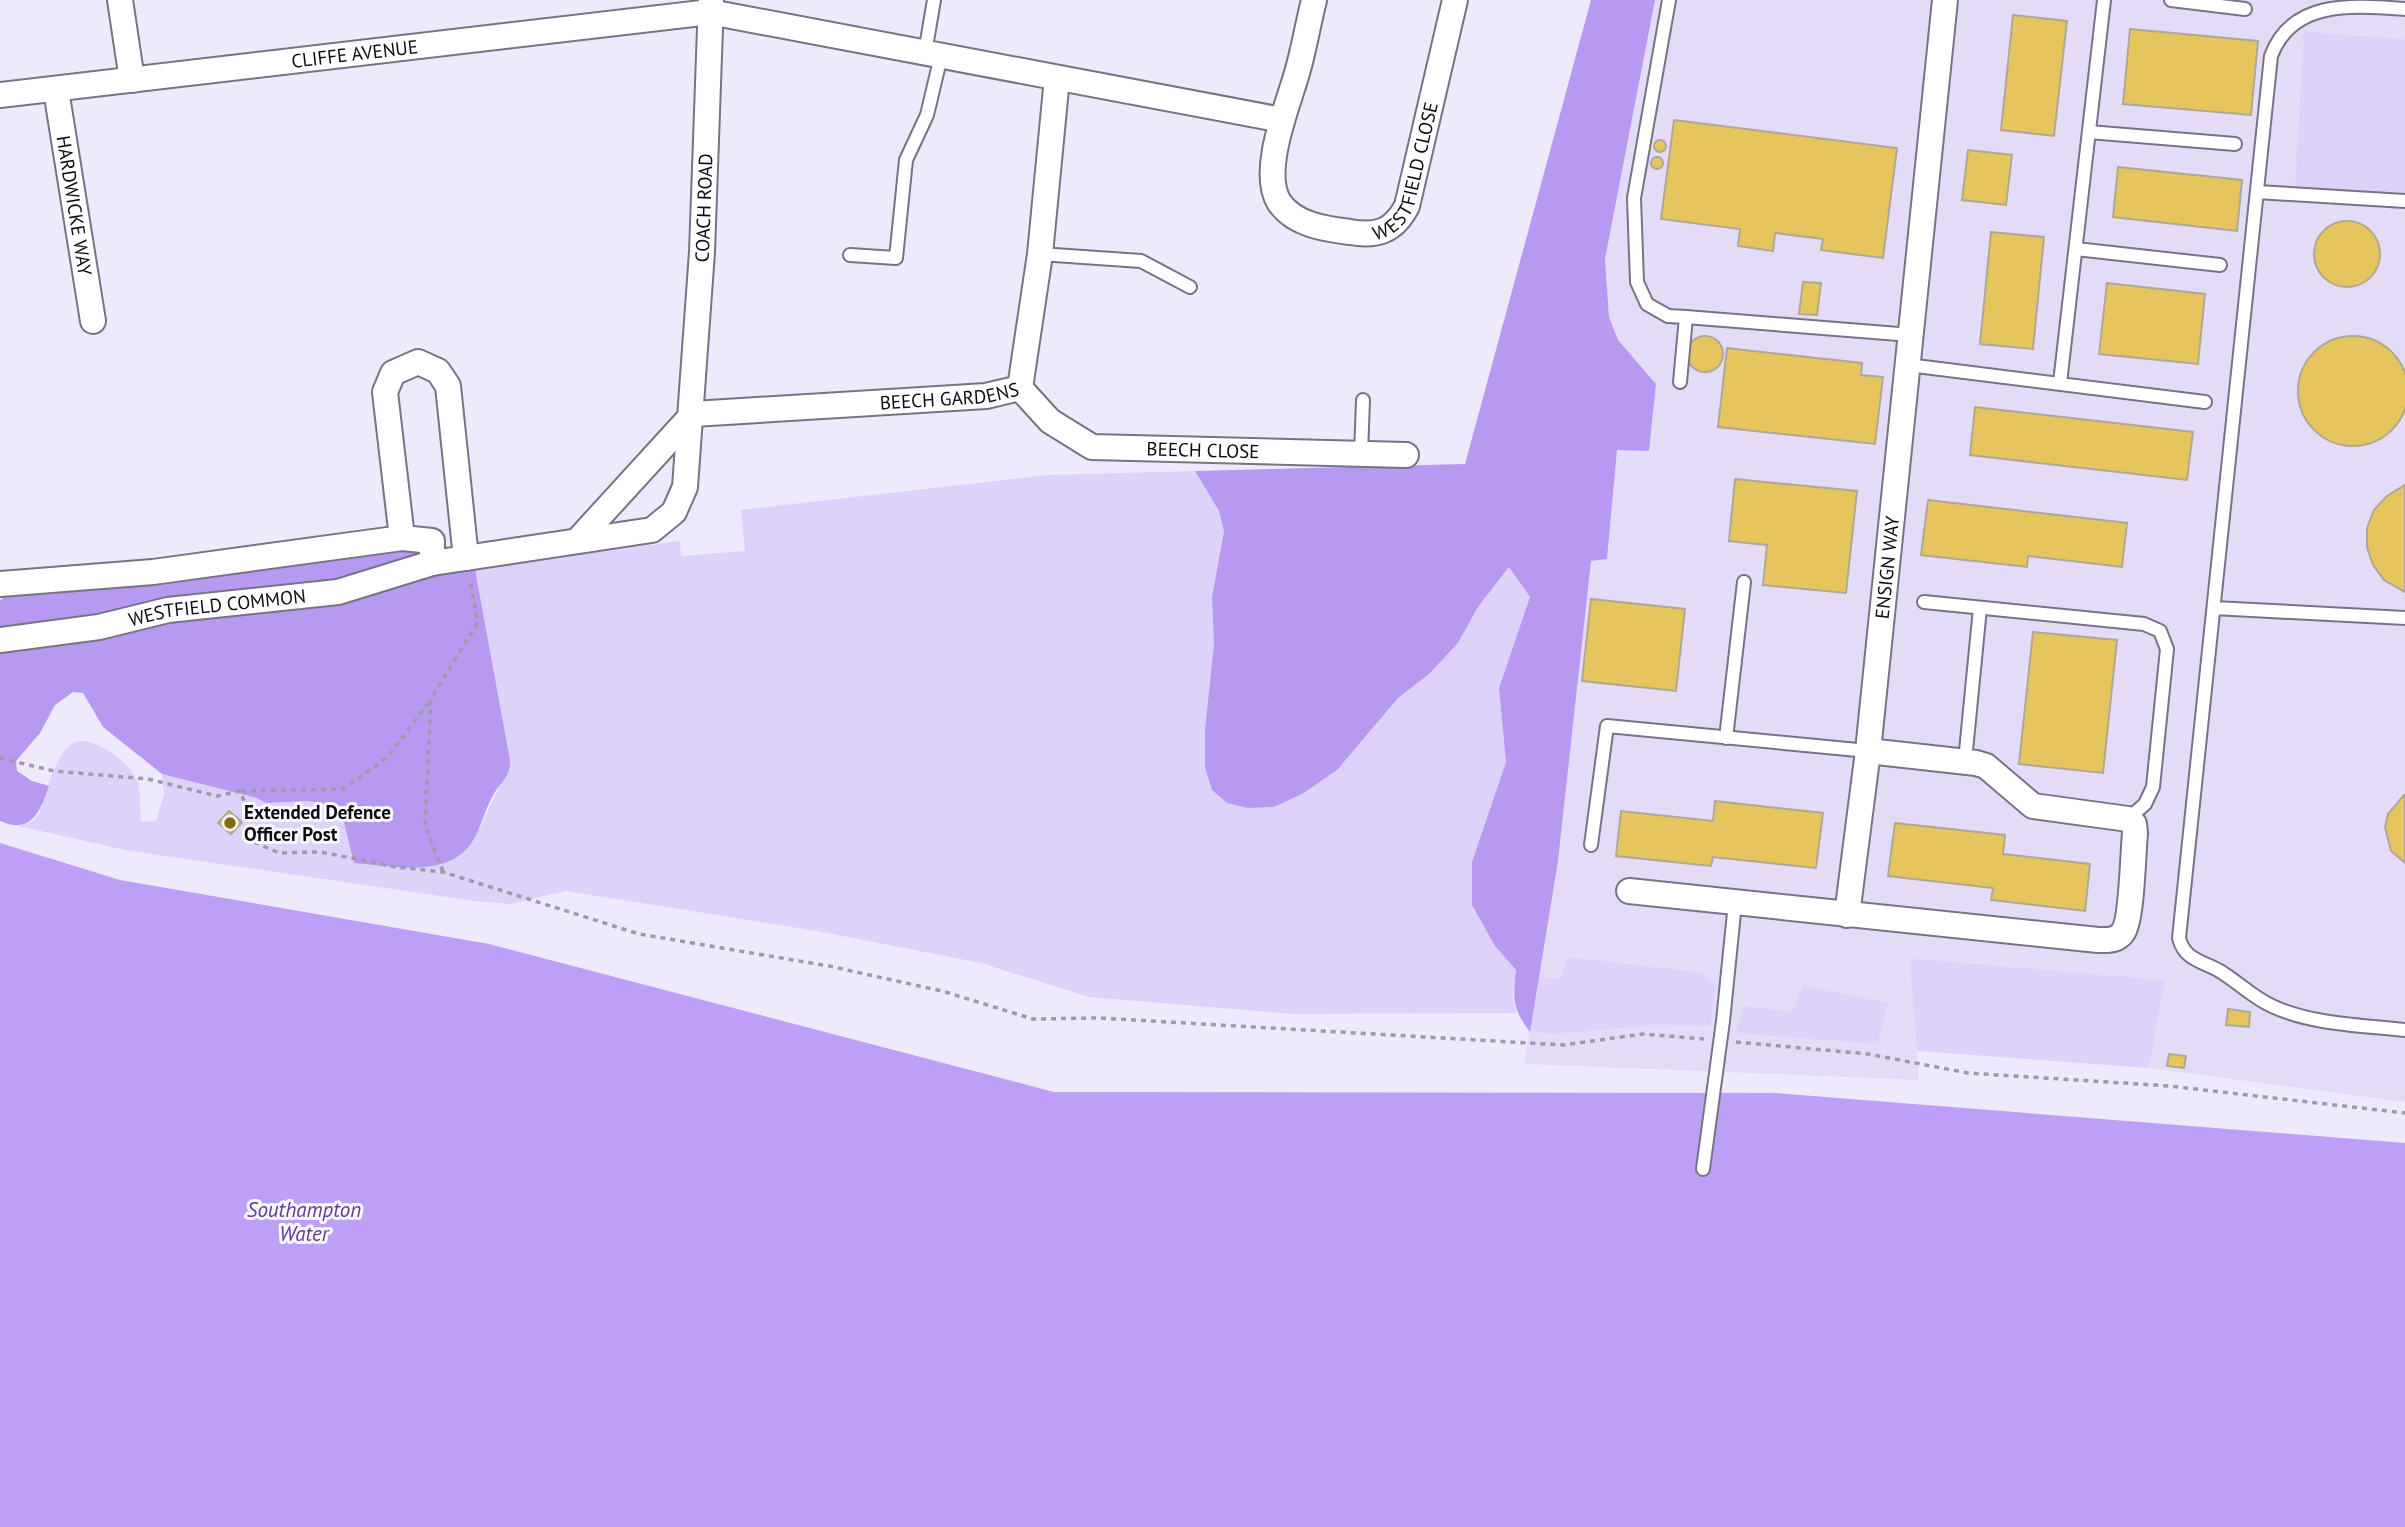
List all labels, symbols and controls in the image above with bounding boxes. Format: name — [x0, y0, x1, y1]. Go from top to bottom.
street label: CLIFFE AVENUE — [290, 34, 419, 73]
street label: WESTFIELD CLOSE — [1369, 99, 1443, 245]
street label: HARDWICKE WAY — [51, 134, 98, 278]
street label: COACH ROAD — [689, 153, 718, 263]
street label: BEECH GARDENS — [879, 377, 1021, 415]
street label: BEECH CLOSE — [1146, 436, 1260, 463]
street label: ENSIGN WAY — [1870, 514, 1904, 620]
street label: WESTFIELD COMMON — [126, 583, 307, 631]
place label: Extended Defence Officer Post — [244, 800, 391, 846]
marker: Extended Defence Officer Post — [222, 815, 238, 831]
water label: Southampton Water — [247, 1196, 361, 1247]

